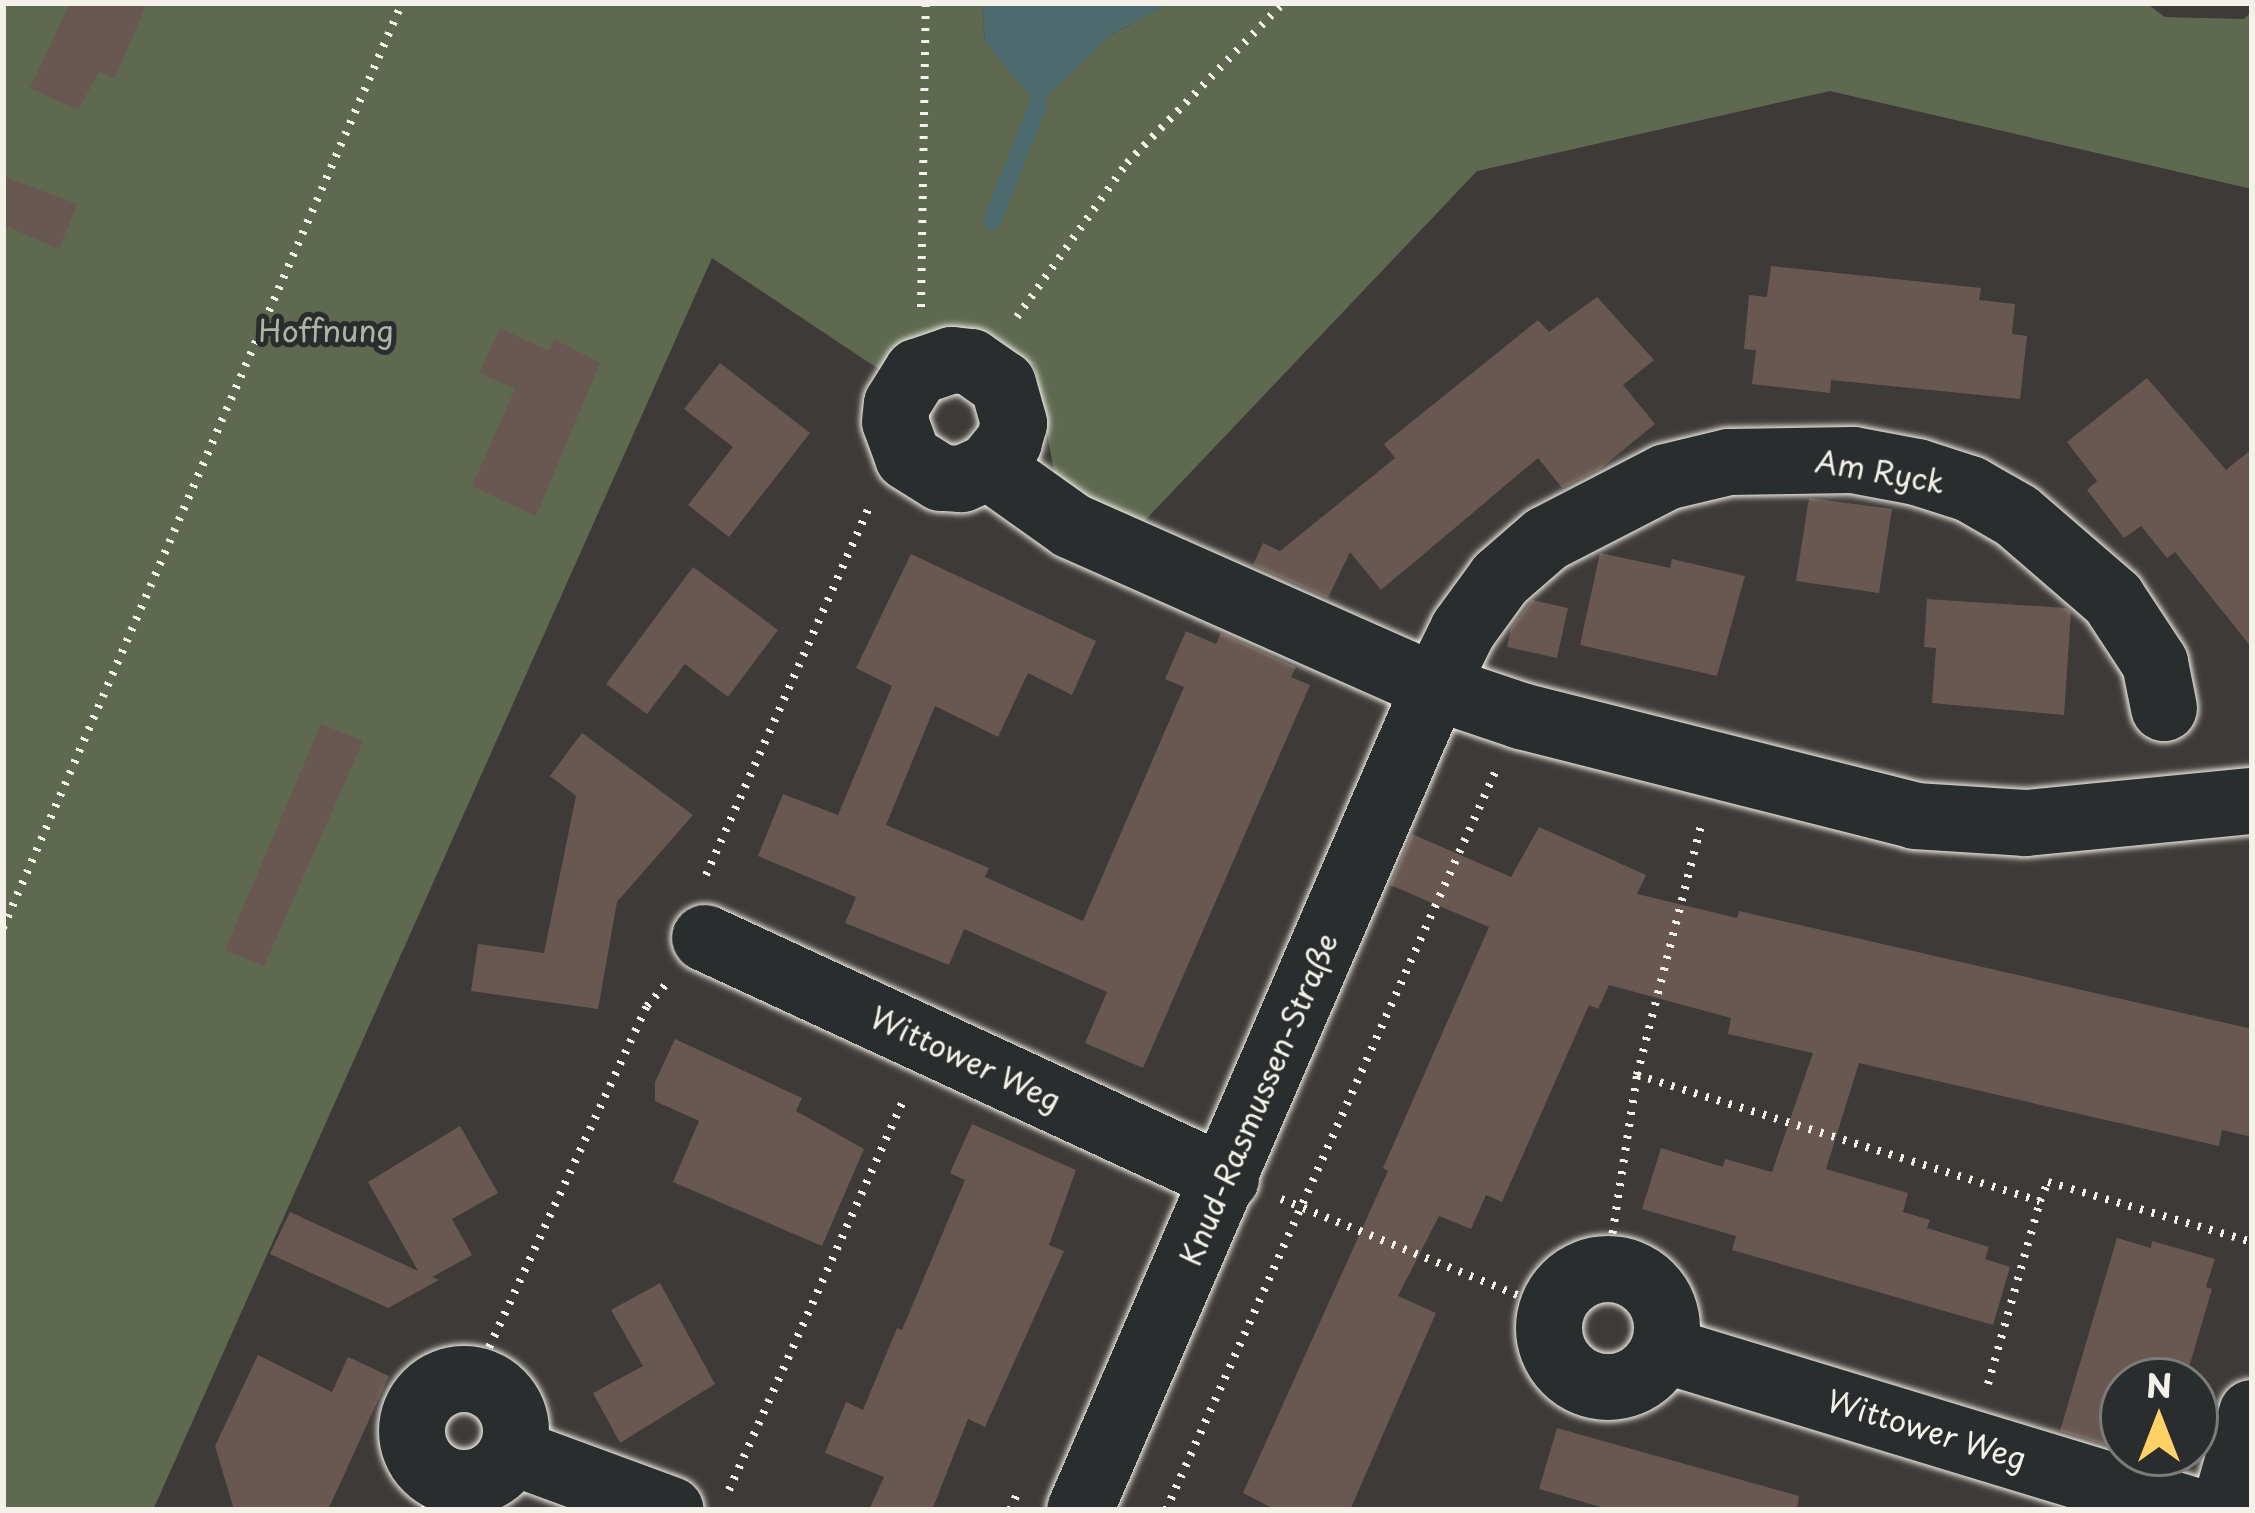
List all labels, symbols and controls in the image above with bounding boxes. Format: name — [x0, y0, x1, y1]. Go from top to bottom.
park label: Hoffnung — [258, 312, 394, 348]
street label: Am Ryck — [1813, 442, 1947, 500]
street label: Knud-Rasmussen-Straße — [1172, 927, 1344, 1271]
street label: Wittower Weg — [865, 998, 1067, 1118]
north arrow — [2099, 1357, 2219, 1477]
text: N — [2146, 1359, 2172, 1409]
street label: Wittower Weg — [1823, 1382, 2031, 1476]

